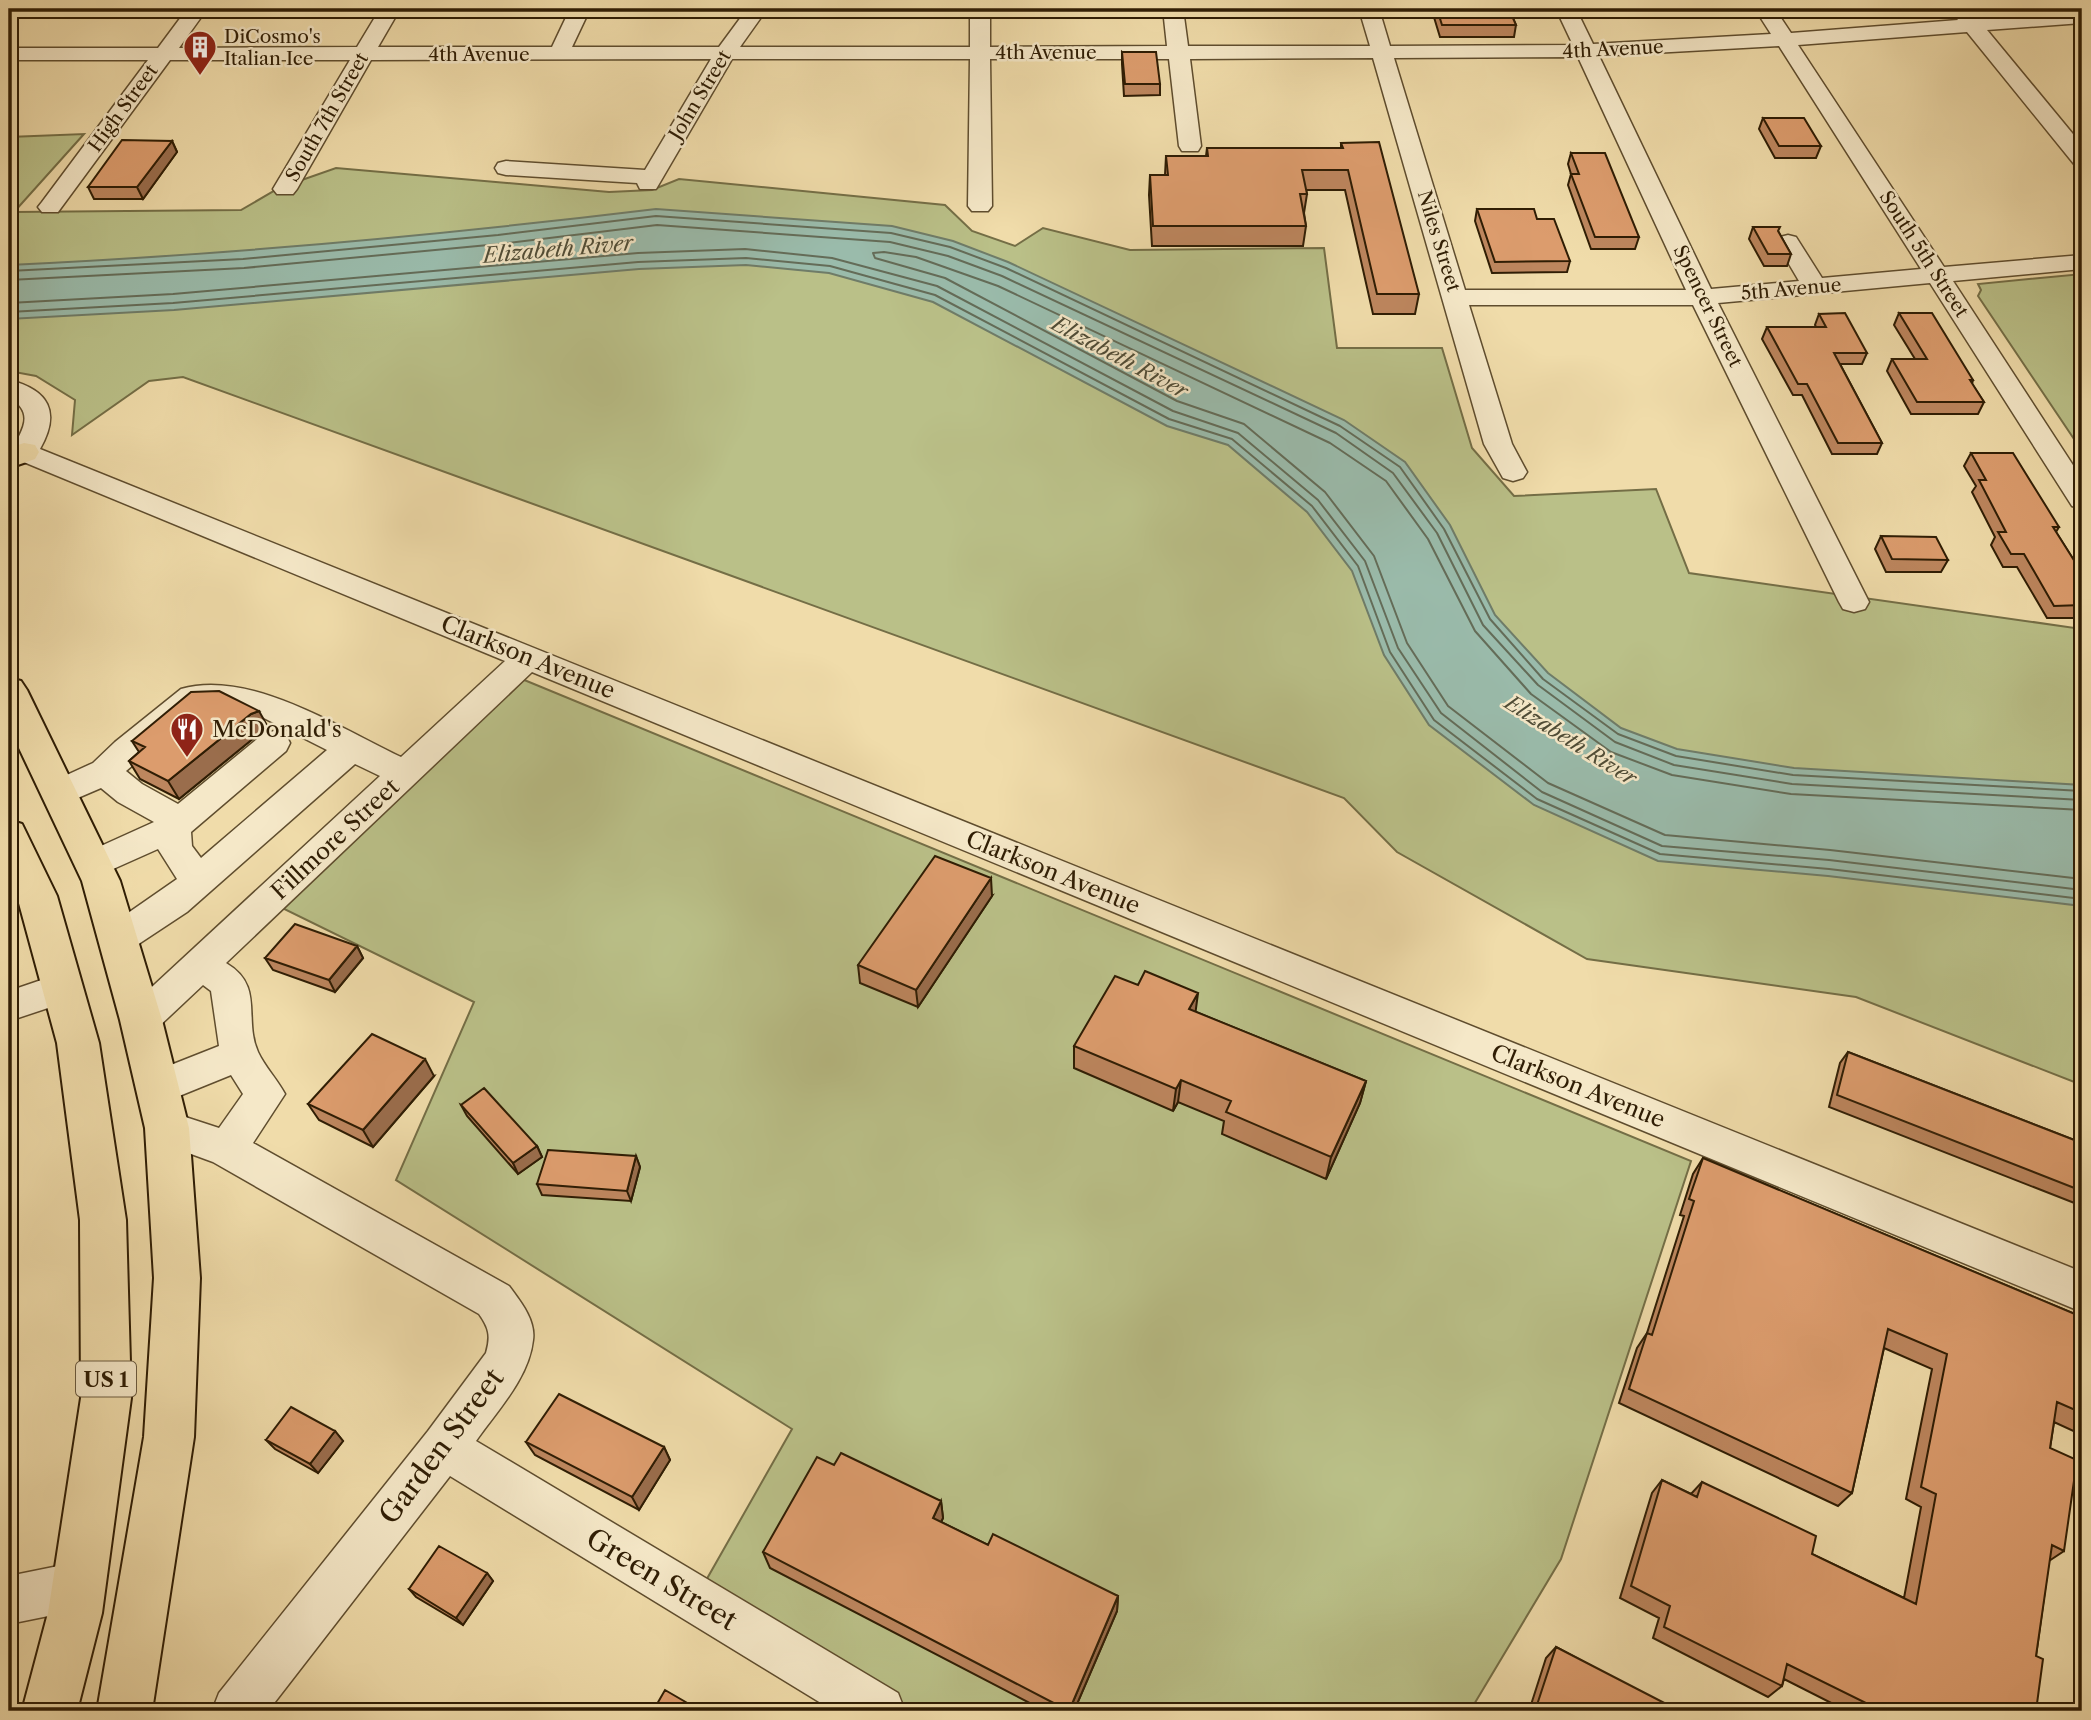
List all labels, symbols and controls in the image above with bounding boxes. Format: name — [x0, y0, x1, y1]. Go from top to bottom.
place label: DiCosmo's Italian Ice — [224, 25, 321, 70]
building icon: DiCosmo's Italian Ice — [181, 28, 219, 77]
street label: 4th Avenue — [1562, 35, 1664, 63]
street label: 4th Avenue — [995, 41, 1097, 64]
street label: 4th Avenue — [428, 43, 530, 66]
street label: John Street — [663, 46, 736, 147]
street label: South 7th Street — [281, 48, 373, 186]
street label: High Street — [83, 59, 163, 156]
street label: South 5th Street — [1875, 186, 1974, 322]
street label: Niles Street — [1413, 188, 1465, 295]
water label: Elizabeth River — [480, 230, 635, 268]
street label: Spencer Street — [1669, 241, 1748, 371]
street label: 5th Avenue — [1740, 273, 1842, 305]
water label: Elizabeth River — [1046, 310, 1193, 404]
street label: Clarkson Avenue — [437, 609, 619, 705]
water label: Elizabeth River — [1499, 688, 1643, 791]
restaurant icon: McDonald's — [168, 710, 206, 759]
place label: McDonald's — [212, 715, 342, 743]
street label: Fillmore Street — [265, 773, 405, 905]
street label: Clarkson Avenue — [962, 824, 1144, 920]
street label: Clarkson Avenue — [1487, 1038, 1669, 1134]
street label: Garden Street — [372, 1361, 511, 1530]
road number: US 1 — [76, 1362, 136, 1396]
street label: Green Street — [581, 1521, 744, 1637]

